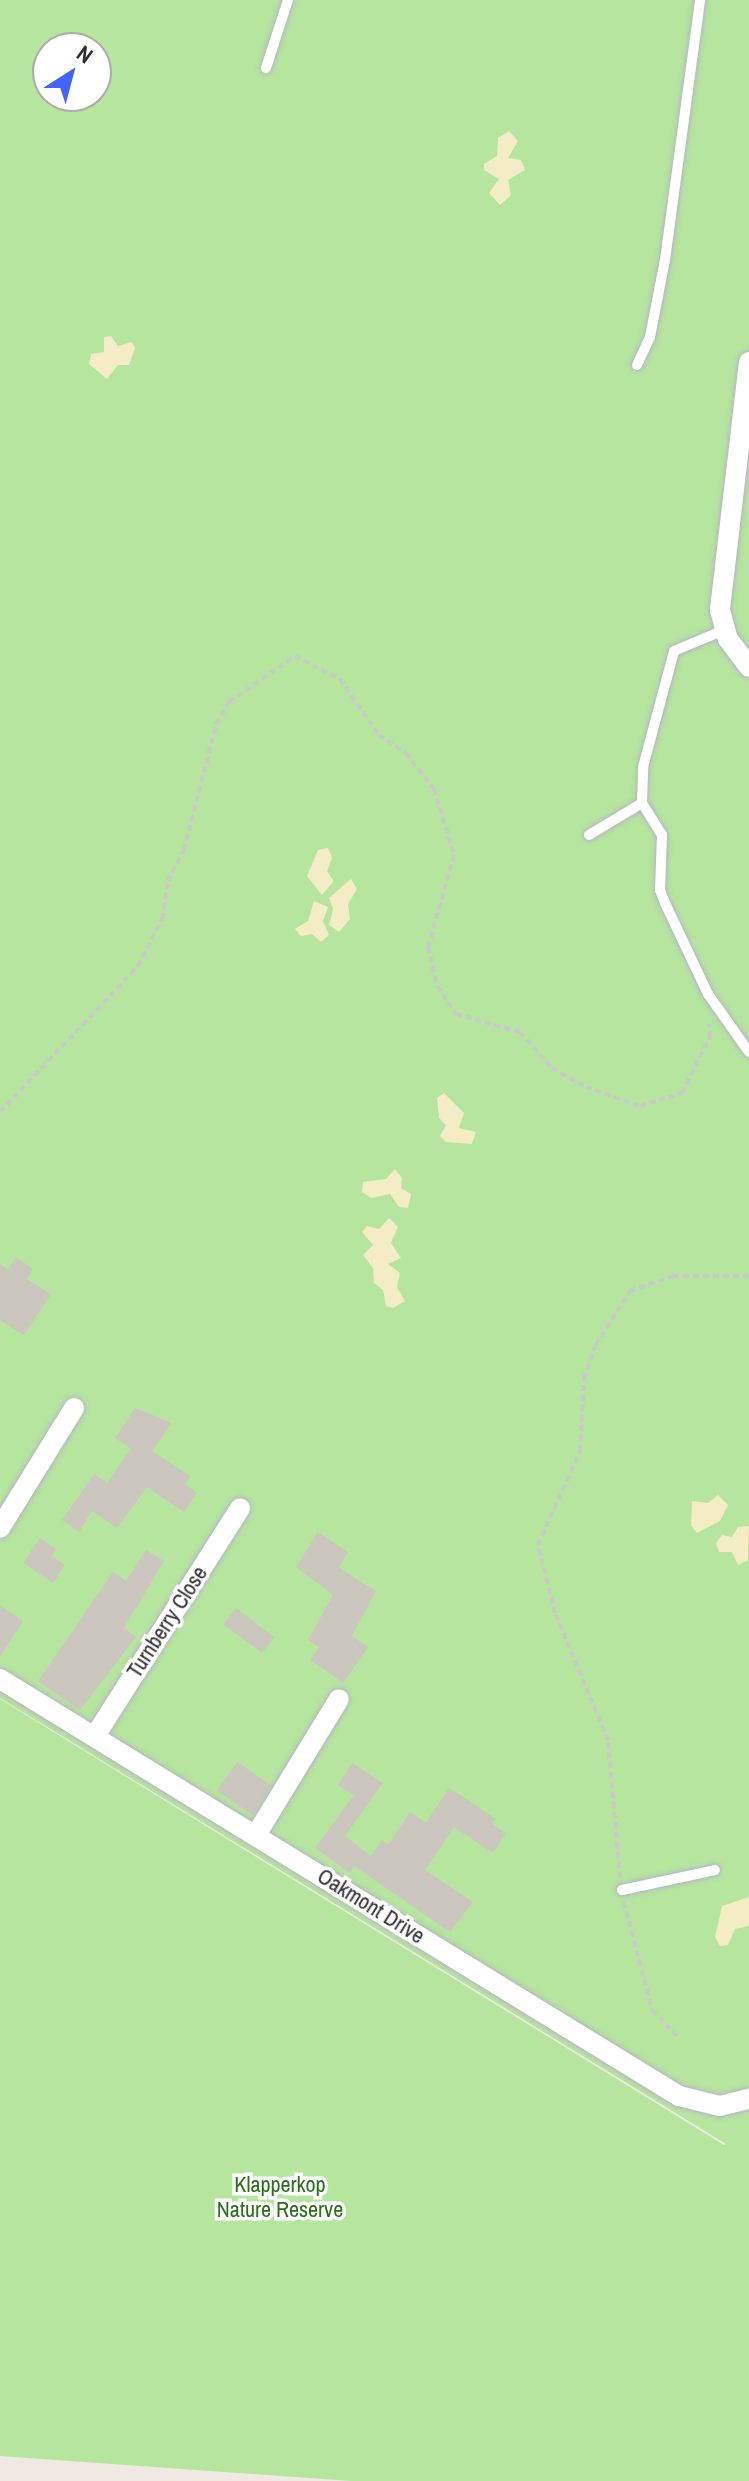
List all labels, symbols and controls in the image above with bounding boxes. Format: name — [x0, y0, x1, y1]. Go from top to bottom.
north arrow — [32, 32, 112, 112]
text: N — [71, 38, 99, 70]
street label: Turnberry Close — [121, 1561, 213, 1683]
street label: Oakmont Drive — [313, 1863, 429, 1949]
park label: Klapperkop Nature Reserve — [217, 2171, 343, 2222]

